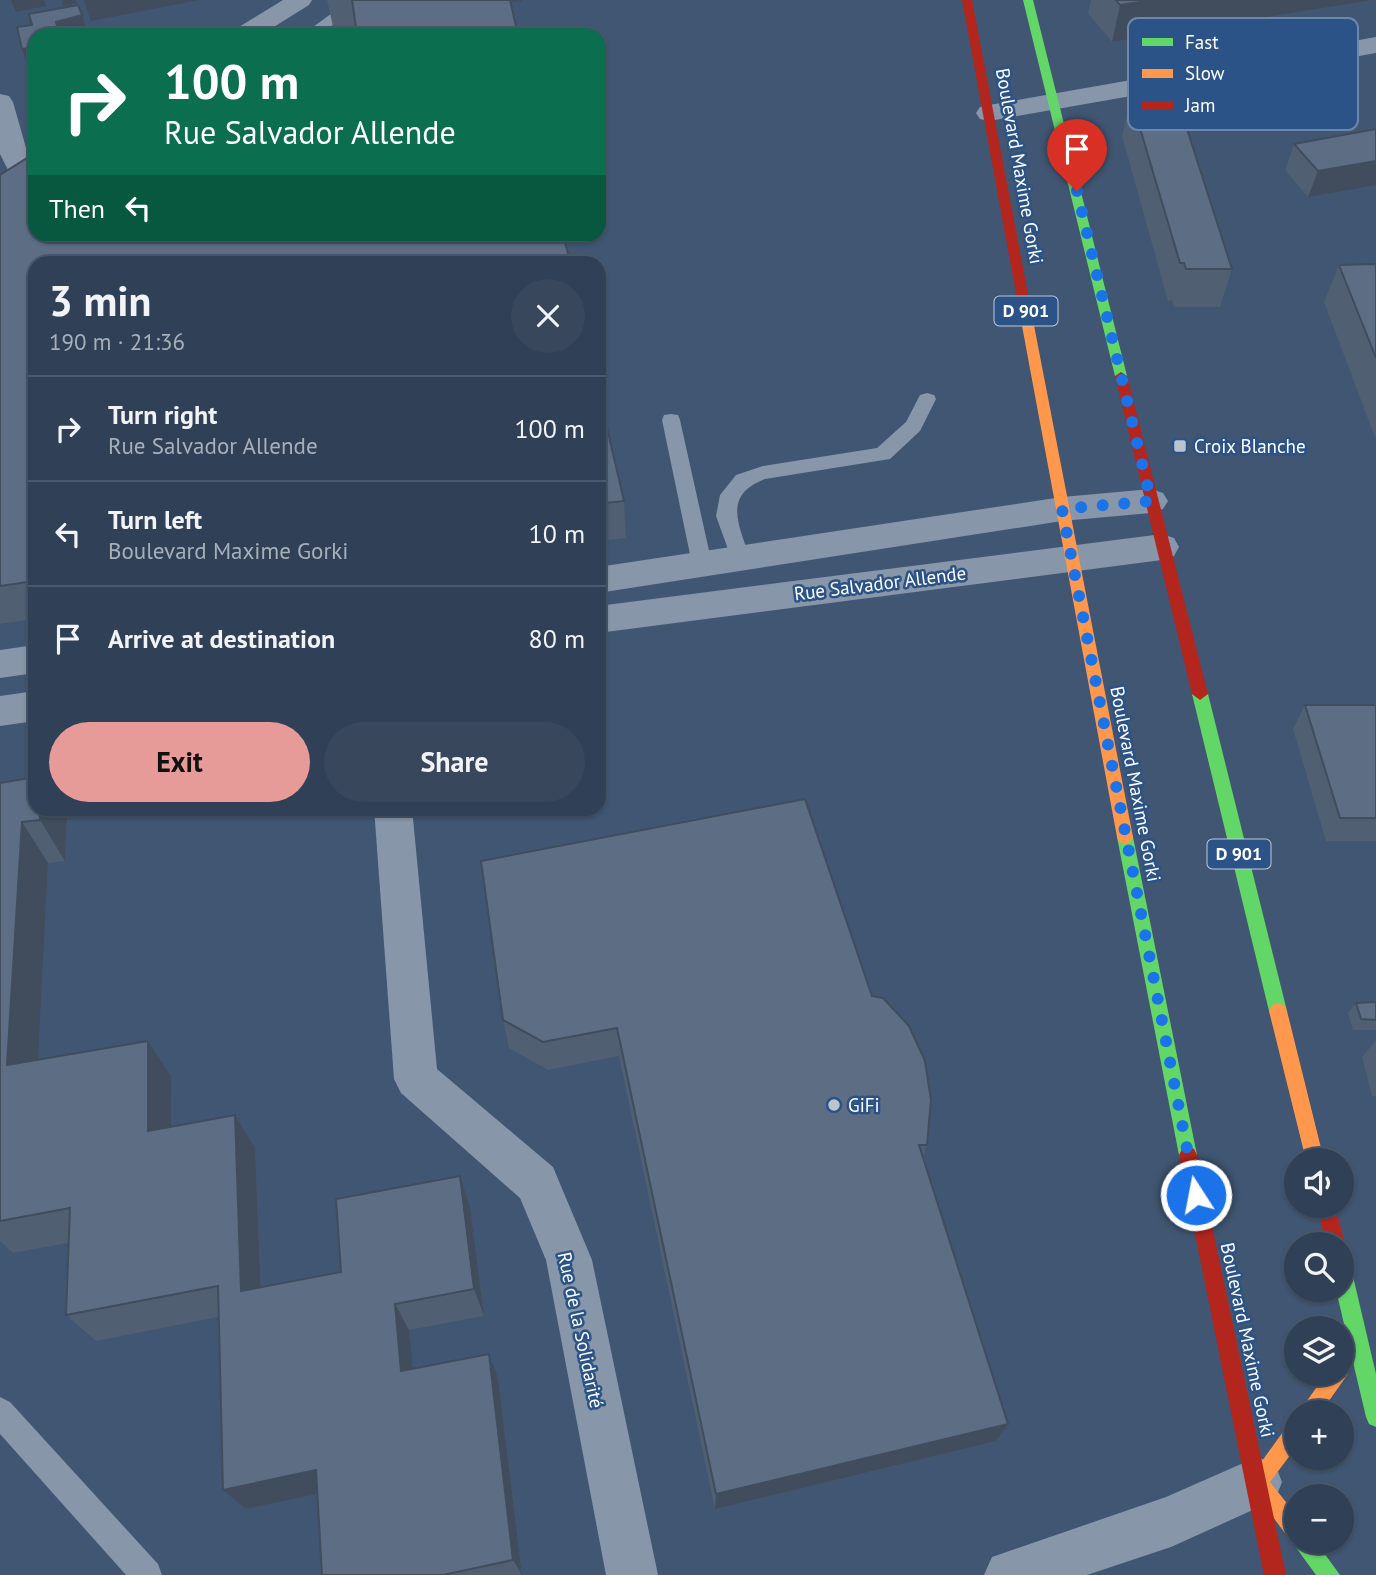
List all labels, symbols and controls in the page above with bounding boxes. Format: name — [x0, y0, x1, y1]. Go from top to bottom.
legend — [1128, 18, 1358, 130]
text: Fast — [1185, 30, 1219, 54]
text: 100 m — [164, 49, 299, 113]
icon: right — [49, 56, 140, 147]
text: Slow — [1185, 61, 1225, 85]
street label: Boulevard Maxime Gorki — [991, 66, 1049, 266]
text: Jam — [1184, 93, 1215, 117]
text: Rue Salvador Allende — [164, 111, 456, 153]
pin — [1047, 119, 1107, 191]
icon: arrive — [1058, 130, 1096, 168]
icon: left — [119, 189, 157, 227]
text: Then — [49, 192, 105, 225]
text: 3 min — [49, 273, 151, 328]
button: close — [511, 279, 585, 353]
road number: D 901 — [995, 296, 1058, 326]
text: 190 m · 21:36 — [49, 327, 185, 356]
text: Turn right — [108, 398, 217, 431]
icon: right — [49, 410, 87, 448]
text: 100 m — [514, 412, 585, 445]
text: Rue Salvador Allende — [108, 431, 318, 460]
place label: Croix Blanche — [1194, 434, 1306, 458]
marker: Croix Blanche — [1172, 438, 1188, 454]
text: Turn left — [108, 503, 202, 536]
icon: left — [49, 515, 87, 553]
text: 10 m — [529, 517, 585, 550]
text: Boulevard Maxime Gorki — [108, 536, 348, 565]
street label: Rue Salvador Allende — [793, 561, 967, 605]
icon: arrive — [49, 620, 87, 658]
text: Arrive at destination — [108, 622, 335, 655]
text: 80 m — [529, 622, 585, 655]
street label: Boulevard Maxime Gorki — [1105, 684, 1167, 884]
button: Exit — [49, 722, 310, 802]
button: Share — [324, 722, 585, 802]
road number: D 901 — [1208, 840, 1270, 868]
place label: GiFi — [848, 1093, 880, 1117]
marker: GiFi — [826, 1097, 842, 1113]
map controls — [1284, 1148, 1354, 1554]
button: sound — [1284, 1148, 1354, 1218]
position arrow — [1159, 1158, 1233, 1232]
button: search — [1284, 1232, 1354, 1302]
street label: Boulevard Maxime Gorki — [1216, 1240, 1280, 1440]
street label: Rue de la Solidarité — [553, 1250, 609, 1410]
button: layers — [1284, 1316, 1354, 1386]
button: + — [1284, 1400, 1354, 1470]
button: − — [1284, 1484, 1354, 1554]

